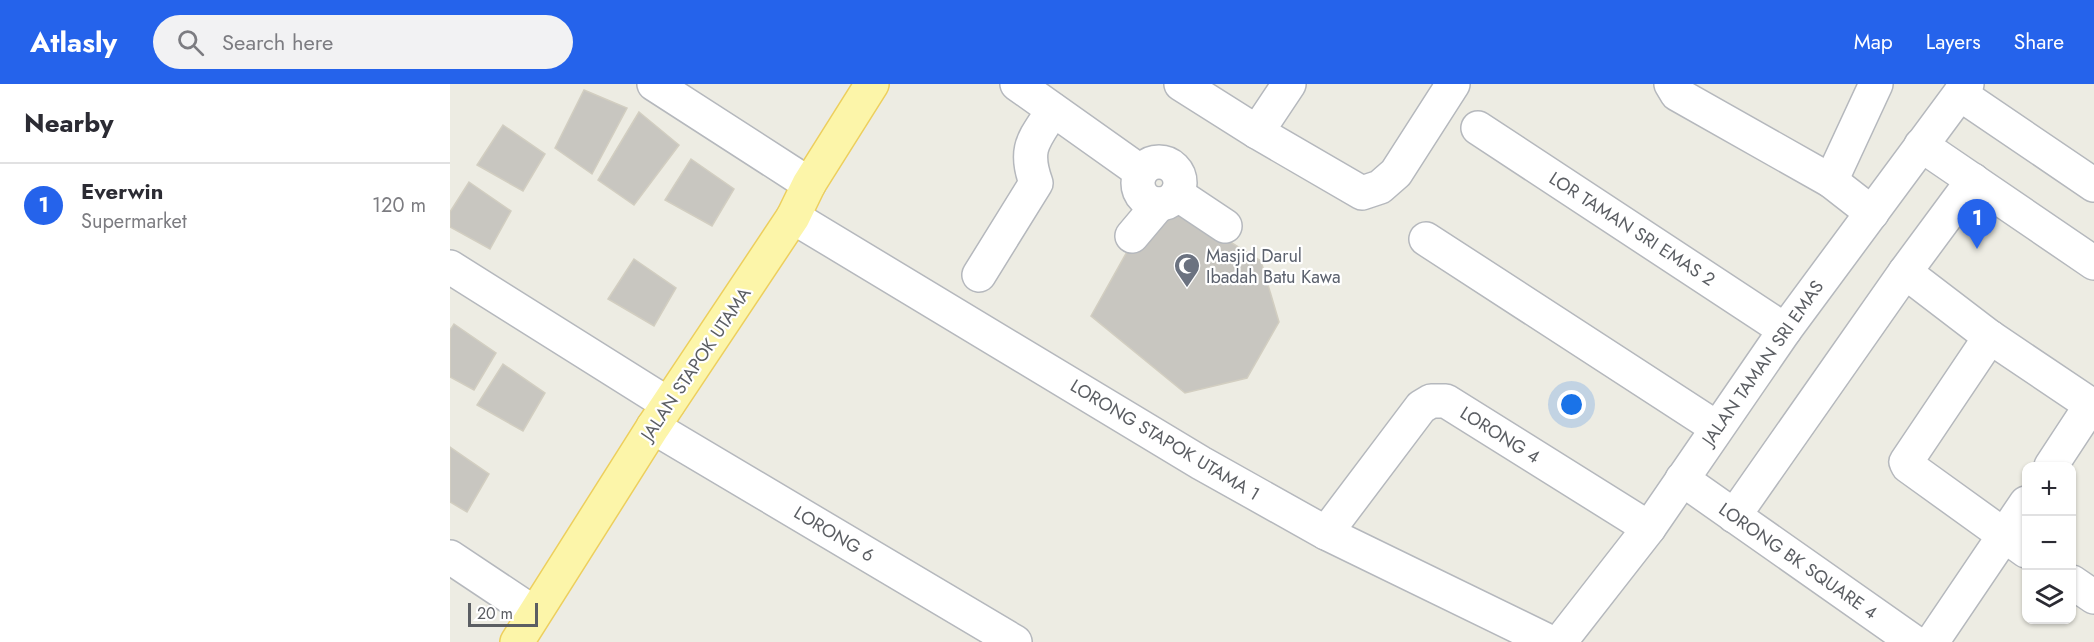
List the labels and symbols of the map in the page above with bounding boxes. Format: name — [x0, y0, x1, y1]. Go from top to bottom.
street label: LOR TAMAN SRI EMAS 2 — [1544, 166, 1720, 292]
pin: 1 — [1958, 200, 1996, 249]
place label: Masjid Darul Ibadah Batu Kawa — [1206, 243, 1341, 290]
mosque icon: Masjid Darul Ibadah Batu Kawa — [1172, 251, 1202, 289]
street label: JALAN TAMAN SRI EMAS — [1695, 275, 1830, 452]
street label: JALAN STAPOK UTAMA — [634, 282, 757, 448]
street label: LORONG STAPOK UTAMA 1 — [1065, 373, 1265, 507]
your location — [1557, 390, 1586, 419]
street label: LORONG 4 — [1455, 400, 1545, 470]
street label: LORONG BK SQUARE 4 — [1713, 496, 1883, 626]
street label: LORONG 6 — [789, 500, 879, 568]
scale bar — [468, 600, 538, 628]

